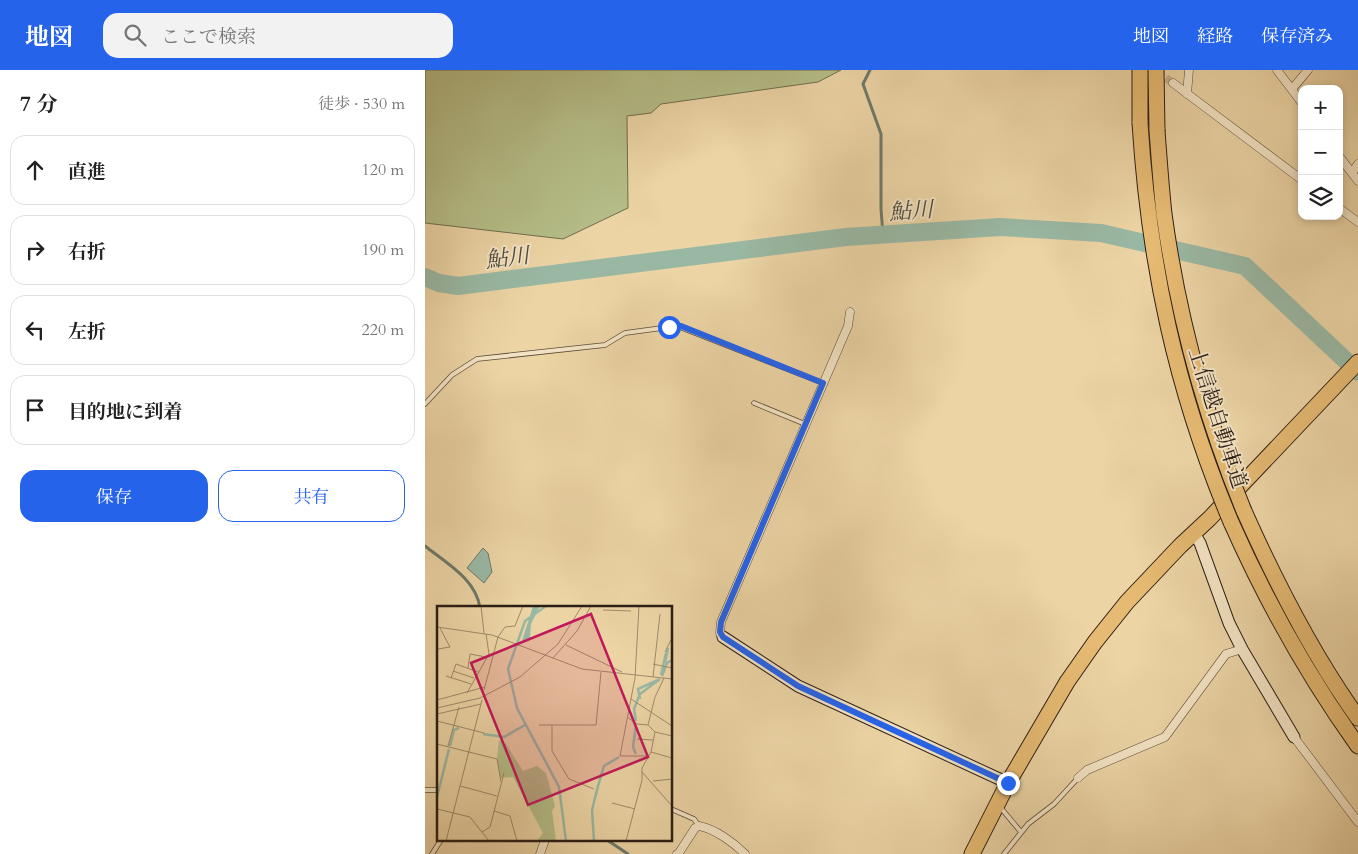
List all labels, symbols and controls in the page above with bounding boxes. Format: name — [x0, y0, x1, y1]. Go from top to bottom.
search box — [103, 13, 453, 58]
text: 地図 — [25, 21, 73, 54]
icon: search — [121, 21, 149, 49]
text: ここで検索 — [161, 24, 256, 50]
text: 地図 — [1133, 24, 1169, 49]
text: 経路 — [1197, 24, 1233, 49]
text: 保存済み — [1261, 24, 1333, 49]
map controls — [1298, 85, 1343, 220]
button: + — [1298, 85, 1343, 130]
text: 7 分 — [20, 90, 57, 119]
text: 徒歩 · 530 m — [318, 93, 405, 115]
button: − — [1298, 130, 1343, 175]
icon: ahead — [21, 156, 49, 184]
text: 直進 — [68, 159, 106, 185]
text: 120 m — [362, 159, 404, 181]
button: layers — [1298, 175, 1343, 220]
water label: 鮎川 — [888, 194, 936, 227]
icon: right — [21, 236, 49, 264]
text: 右折 — [68, 239, 106, 265]
text: 190 m — [362, 239, 404, 261]
water label: 鮎川 — [483, 240, 533, 276]
icon: left — [21, 316, 49, 344]
route start — [658, 316, 681, 339]
text: 左折 — [68, 319, 106, 345]
text: 220 m — [362, 319, 404, 341]
street label: 上信越自動車道 — [1181, 344, 1254, 493]
icon: arrive — [21, 396, 49, 424]
text: 目的地に到着 — [68, 399, 182, 425]
button: 保存 — [20, 470, 208, 522]
button: 共有 — [218, 470, 405, 522]
inset map — [437, 606, 673, 842]
route end — [997, 772, 1020, 795]

